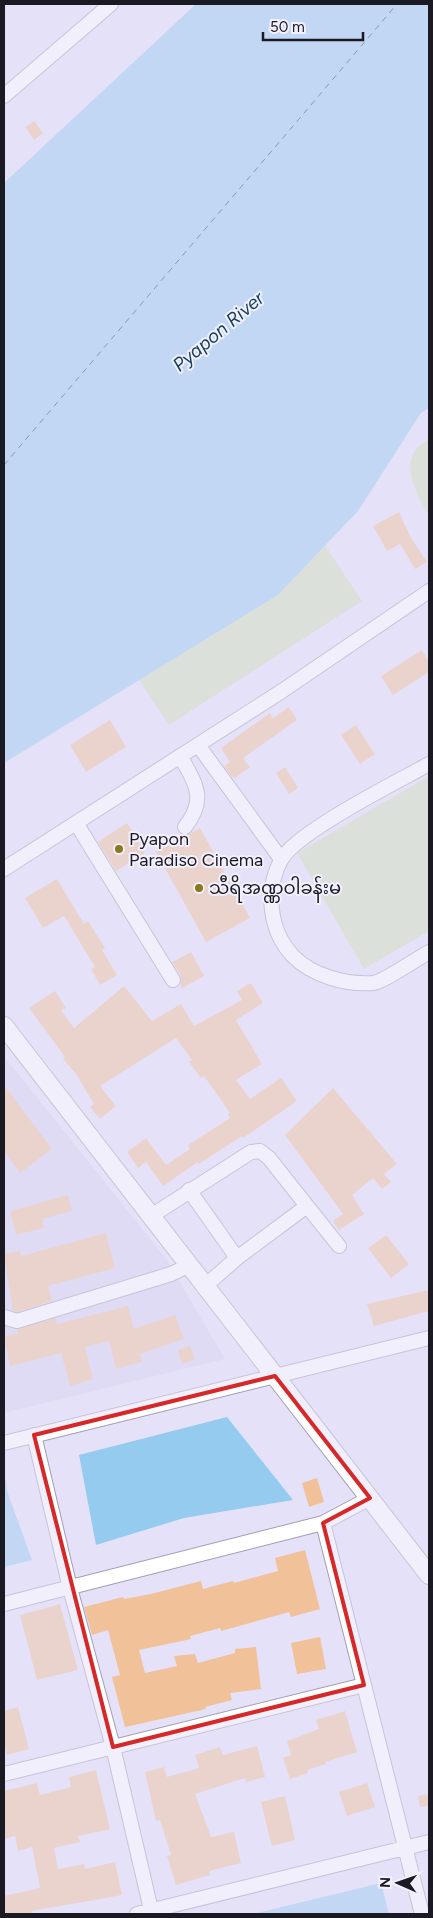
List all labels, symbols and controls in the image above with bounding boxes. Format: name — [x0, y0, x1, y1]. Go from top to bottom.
scale bar — [263, 10, 363, 42]
text: 50 m — [270, 18, 305, 36]
water label: Pyapon River — [168, 286, 269, 376]
place label: Pyapon Paradiso Cinema — [129, 828, 263, 871]
marker: Pyapon Paradiso Cinema — [113, 843, 125, 855]
place label: သီရိအဏ္ဏဝါခန်းမ — [209, 874, 341, 903]
marker: သီရိအဏ္ဏဝါခန်းမ — [193, 882, 205, 894]
north arrow — [373, 1858, 423, 1908]
text: N — [377, 1877, 394, 1888]

